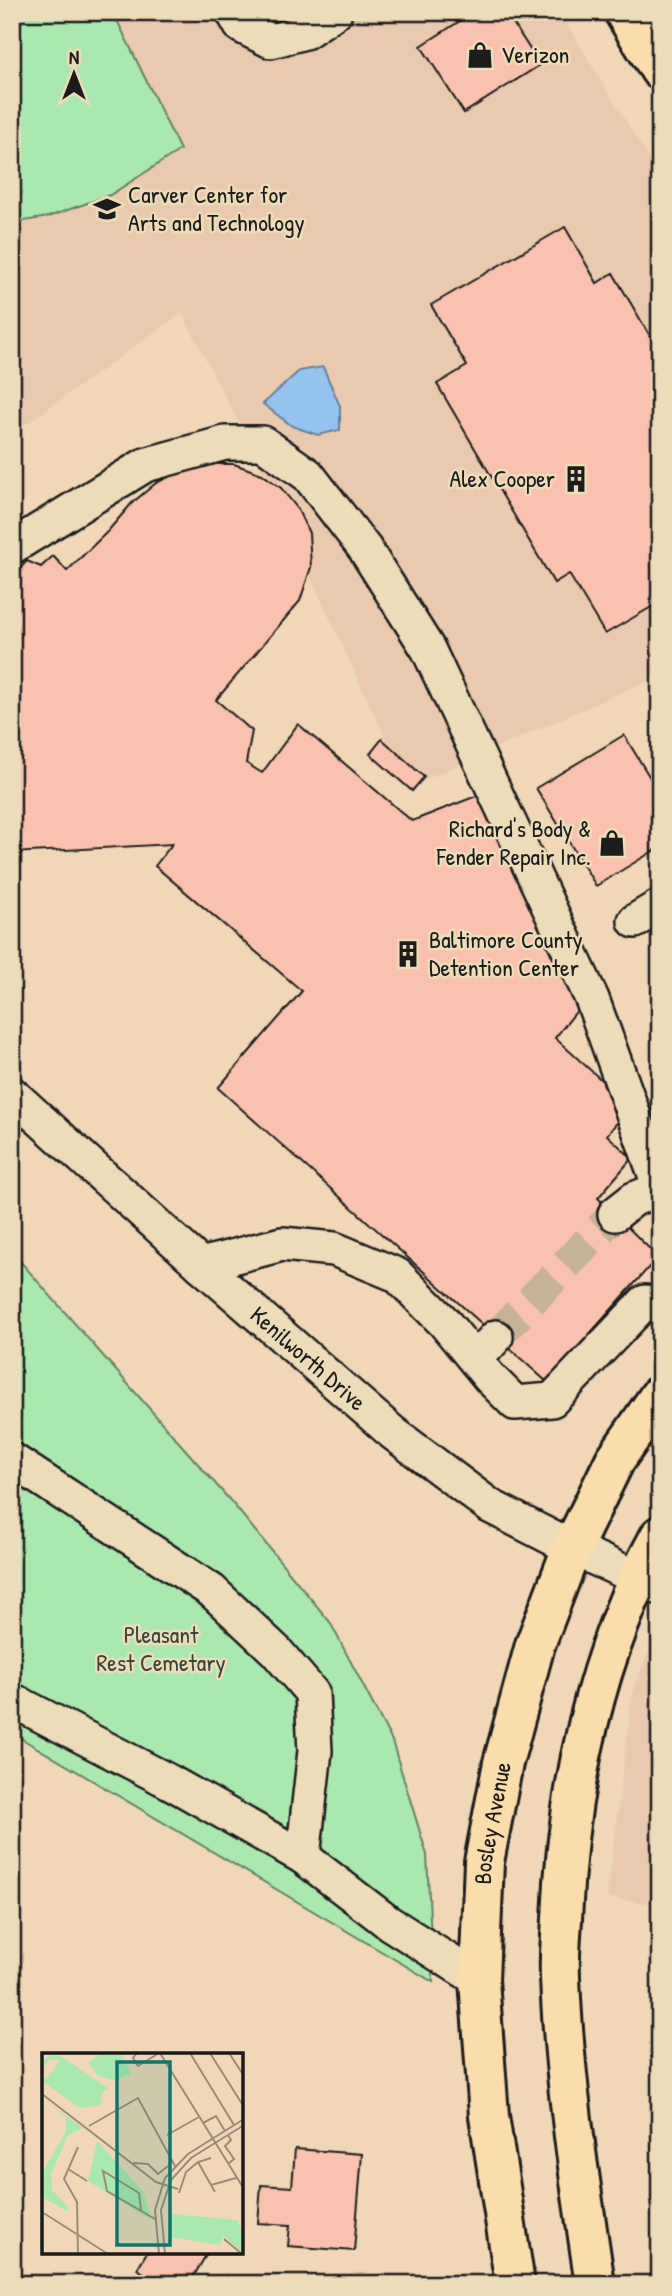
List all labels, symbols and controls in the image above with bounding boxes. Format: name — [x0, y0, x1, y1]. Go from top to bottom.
north arrow — [38, 38, 108, 108]
place label: Verizon — [501, 38, 569, 70]
shop icon: Verizon — [465, 40, 495, 70]
text: N — [69, 44, 79, 70]
place label: Carver Center for Arts and Technology — [128, 178, 305, 238]
school or university icon: Carver Center for Arts and Technology — [92, 194, 122, 224]
place label: Alex Cooper — [450, 462, 555, 494]
building icon: Alex Cooper — [561, 464, 591, 494]
place label: Richard's Body & Fender Repair Inc. — [436, 812, 591, 872]
shop icon: Richard's Body & Fender Repair Inc. — [597, 828, 627, 858]
place label: Baltimore County Detention Center — [429, 923, 583, 983]
building icon: Baltimore County Detention Center — [393, 939, 423, 969]
street label: Kenilworth Drive — [244, 1298, 374, 1418]
park label: Pleasant Rest Cemetary — [96, 1618, 226, 1678]
street label: Bosley Avenue — [466, 1759, 518, 1885]
inset map — [42, 2053, 243, 2254]

